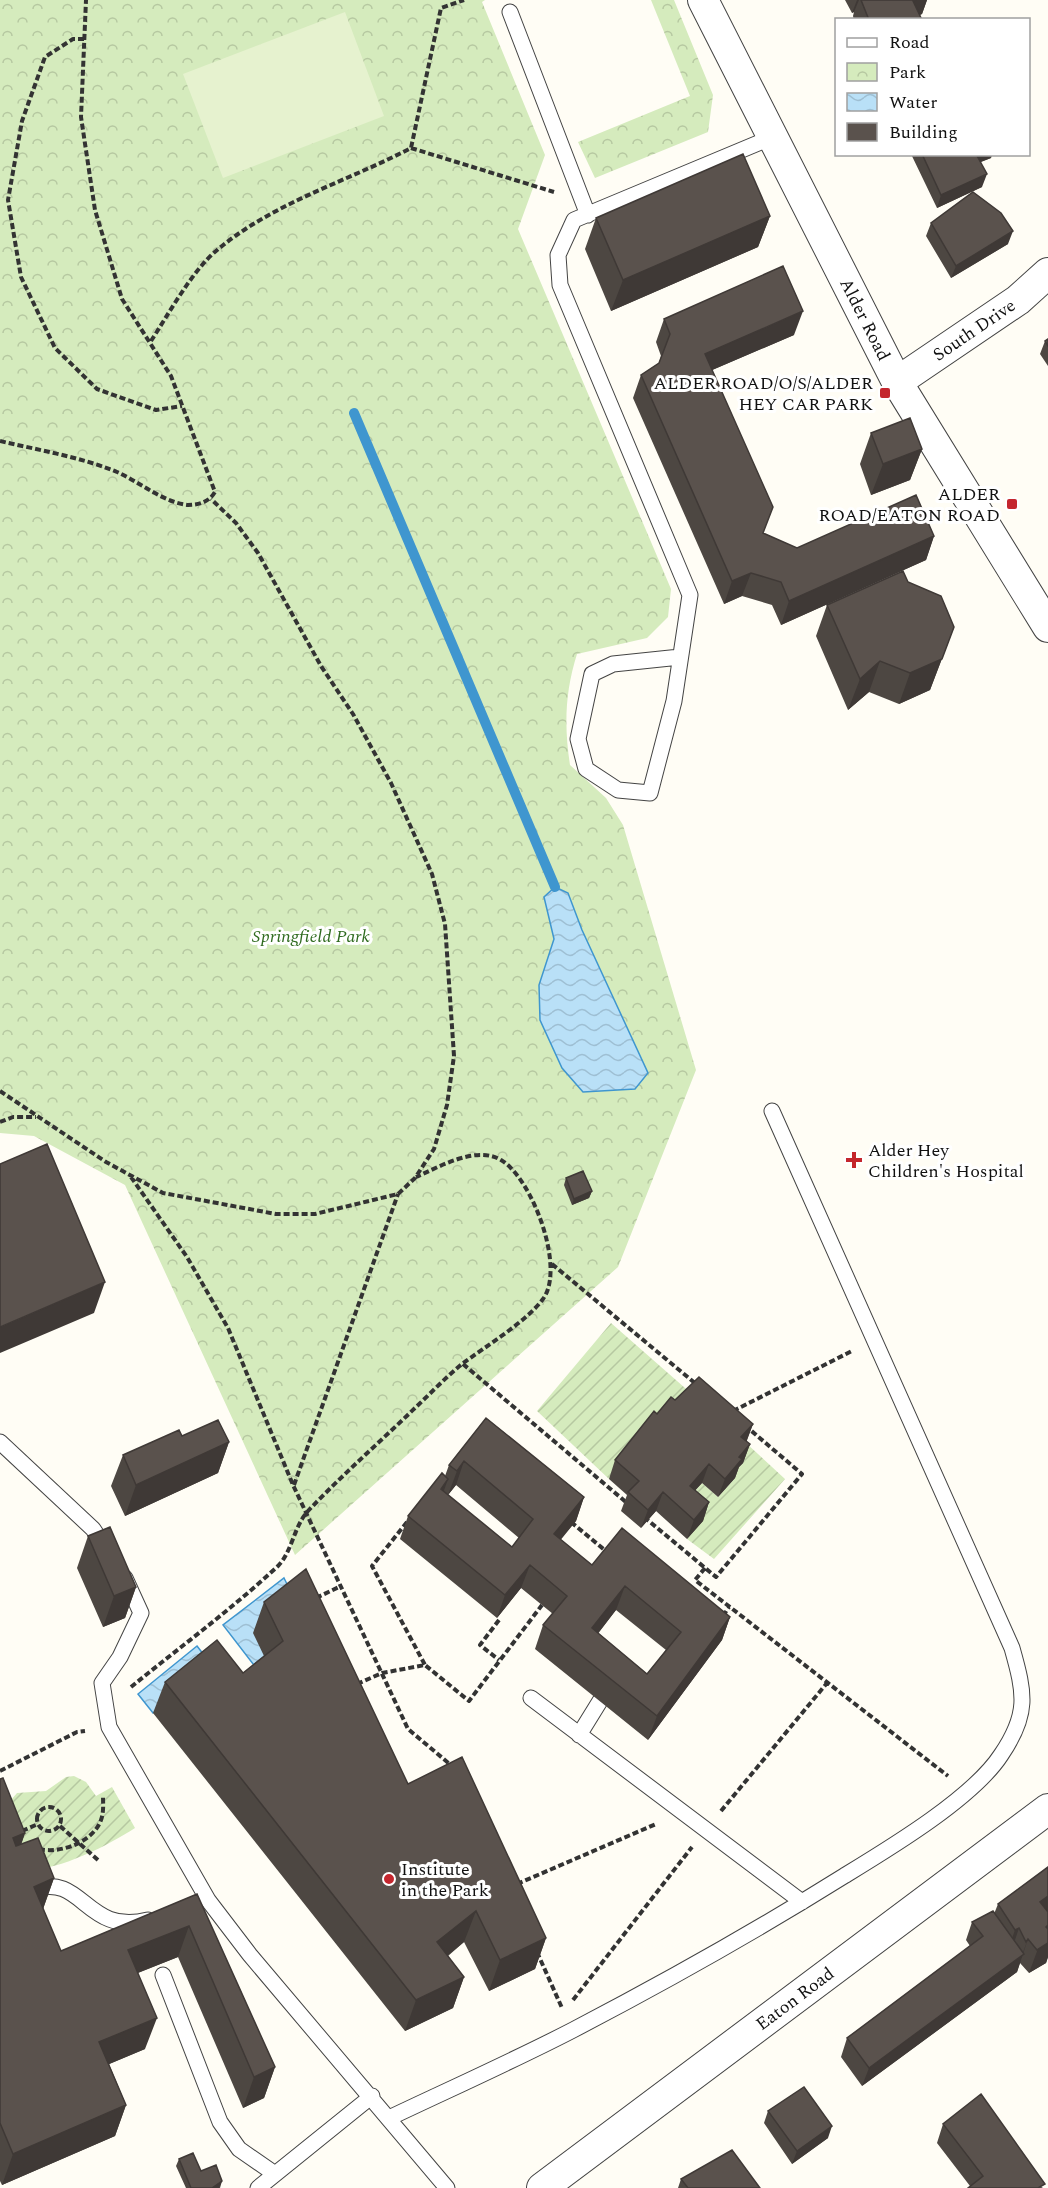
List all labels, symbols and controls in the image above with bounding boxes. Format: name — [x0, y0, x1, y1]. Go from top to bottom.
legend — [835, 18, 1030, 156]
text: Road — [889, 29, 930, 56]
text: Park — [889, 59, 926, 86]
text: Water — [889, 89, 937, 116]
text: Building — [889, 119, 958, 146]
street label: Alder Road — [832, 273, 897, 366]
street label: South Drive — [927, 292, 1021, 368]
place label: ALDER ROAD/O/S/ALDER HEY CAR PARK — [654, 370, 873, 418]
marker: ALDER ROAD/O/S/ALDER HEY CAR PARK — [878, 386, 892, 400]
place label: ALDER ROAD/EATON ROAD — [819, 481, 1000, 529]
marker: ALDER ROAD/EATON ROAD — [1005, 497, 1019, 511]
park label: Springfield Park — [252, 923, 371, 950]
place label: Alder Hey Children's Hospital — [868, 1137, 1024, 1185]
marker: Alder Hey Children's Hospital — [845, 1151, 863, 1169]
place label: Institute in the Park — [401, 1856, 489, 1904]
marker: Institute in the Park — [382, 1872, 396, 1886]
street label: Eaton Road — [750, 1961, 840, 2037]

